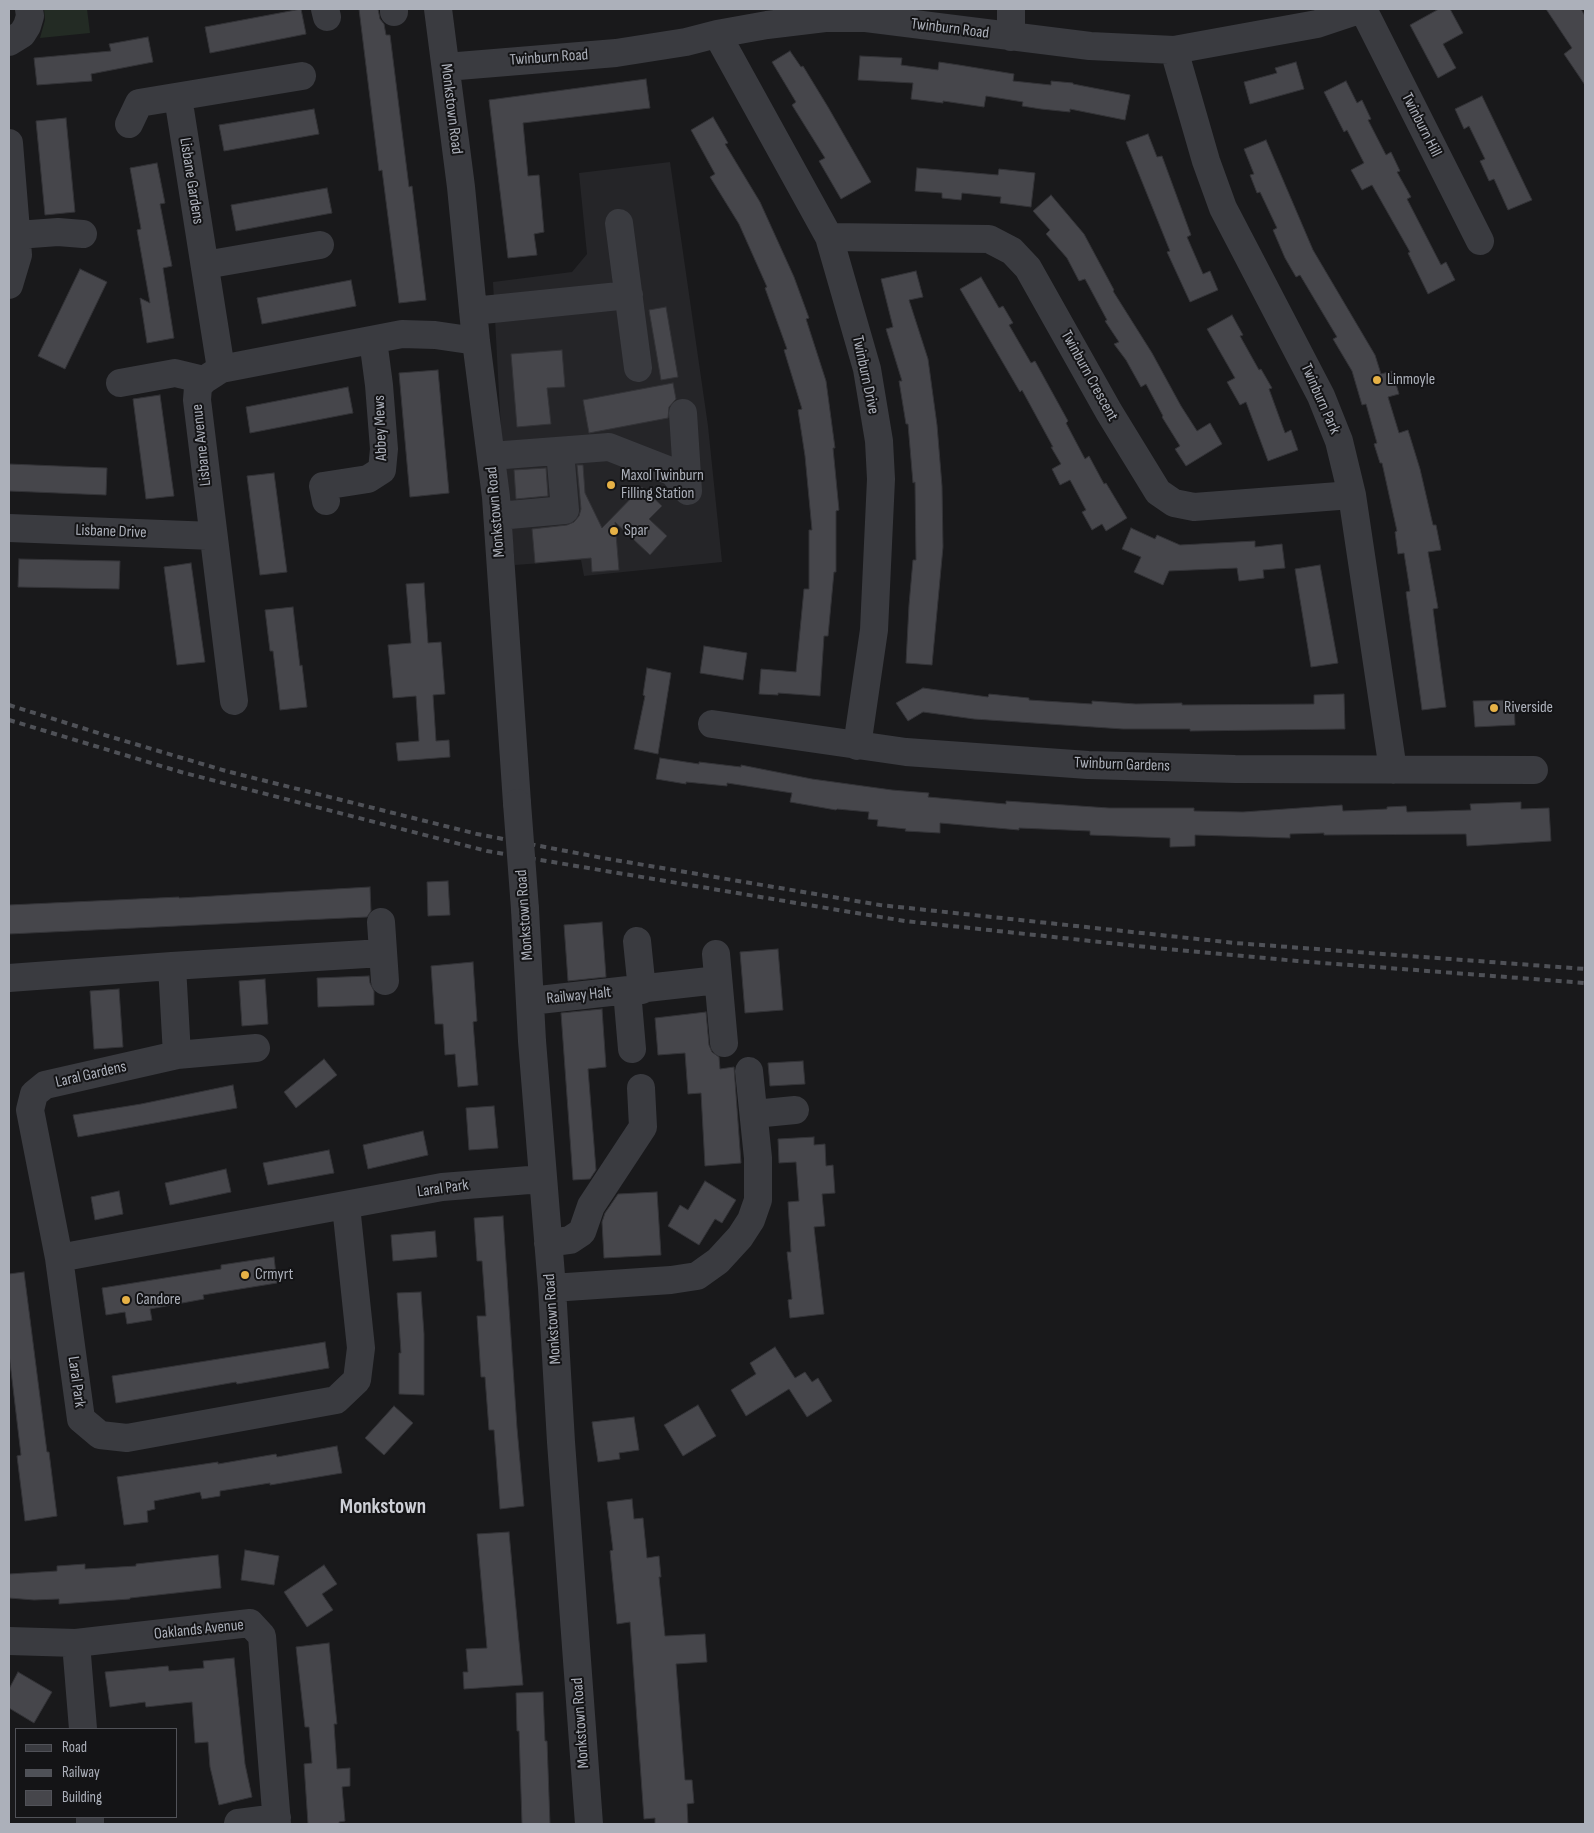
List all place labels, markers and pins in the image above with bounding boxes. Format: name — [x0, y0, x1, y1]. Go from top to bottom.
place label: Linmoyle — [1387, 370, 1435, 390]
marker: Linmoyle — [1371, 374, 1383, 386]
place label: Maxol Twinburn Filling Station — [621, 466, 704, 504]
marker: Maxol Twinburn Filling Station — [605, 479, 617, 491]
place label: Spar — [624, 521, 648, 541]
marker: Spar — [608, 525, 620, 537]
place label: Riverside — [1504, 698, 1553, 718]
marker: Riverside — [1488, 702, 1500, 714]
place label: Crmyrt — [255, 1265, 293, 1285]
marker: Crmyrt — [239, 1269, 251, 1281]
place label: Candore — [136, 1290, 181, 1310]
marker: Candore — [120, 1294, 132, 1306]

